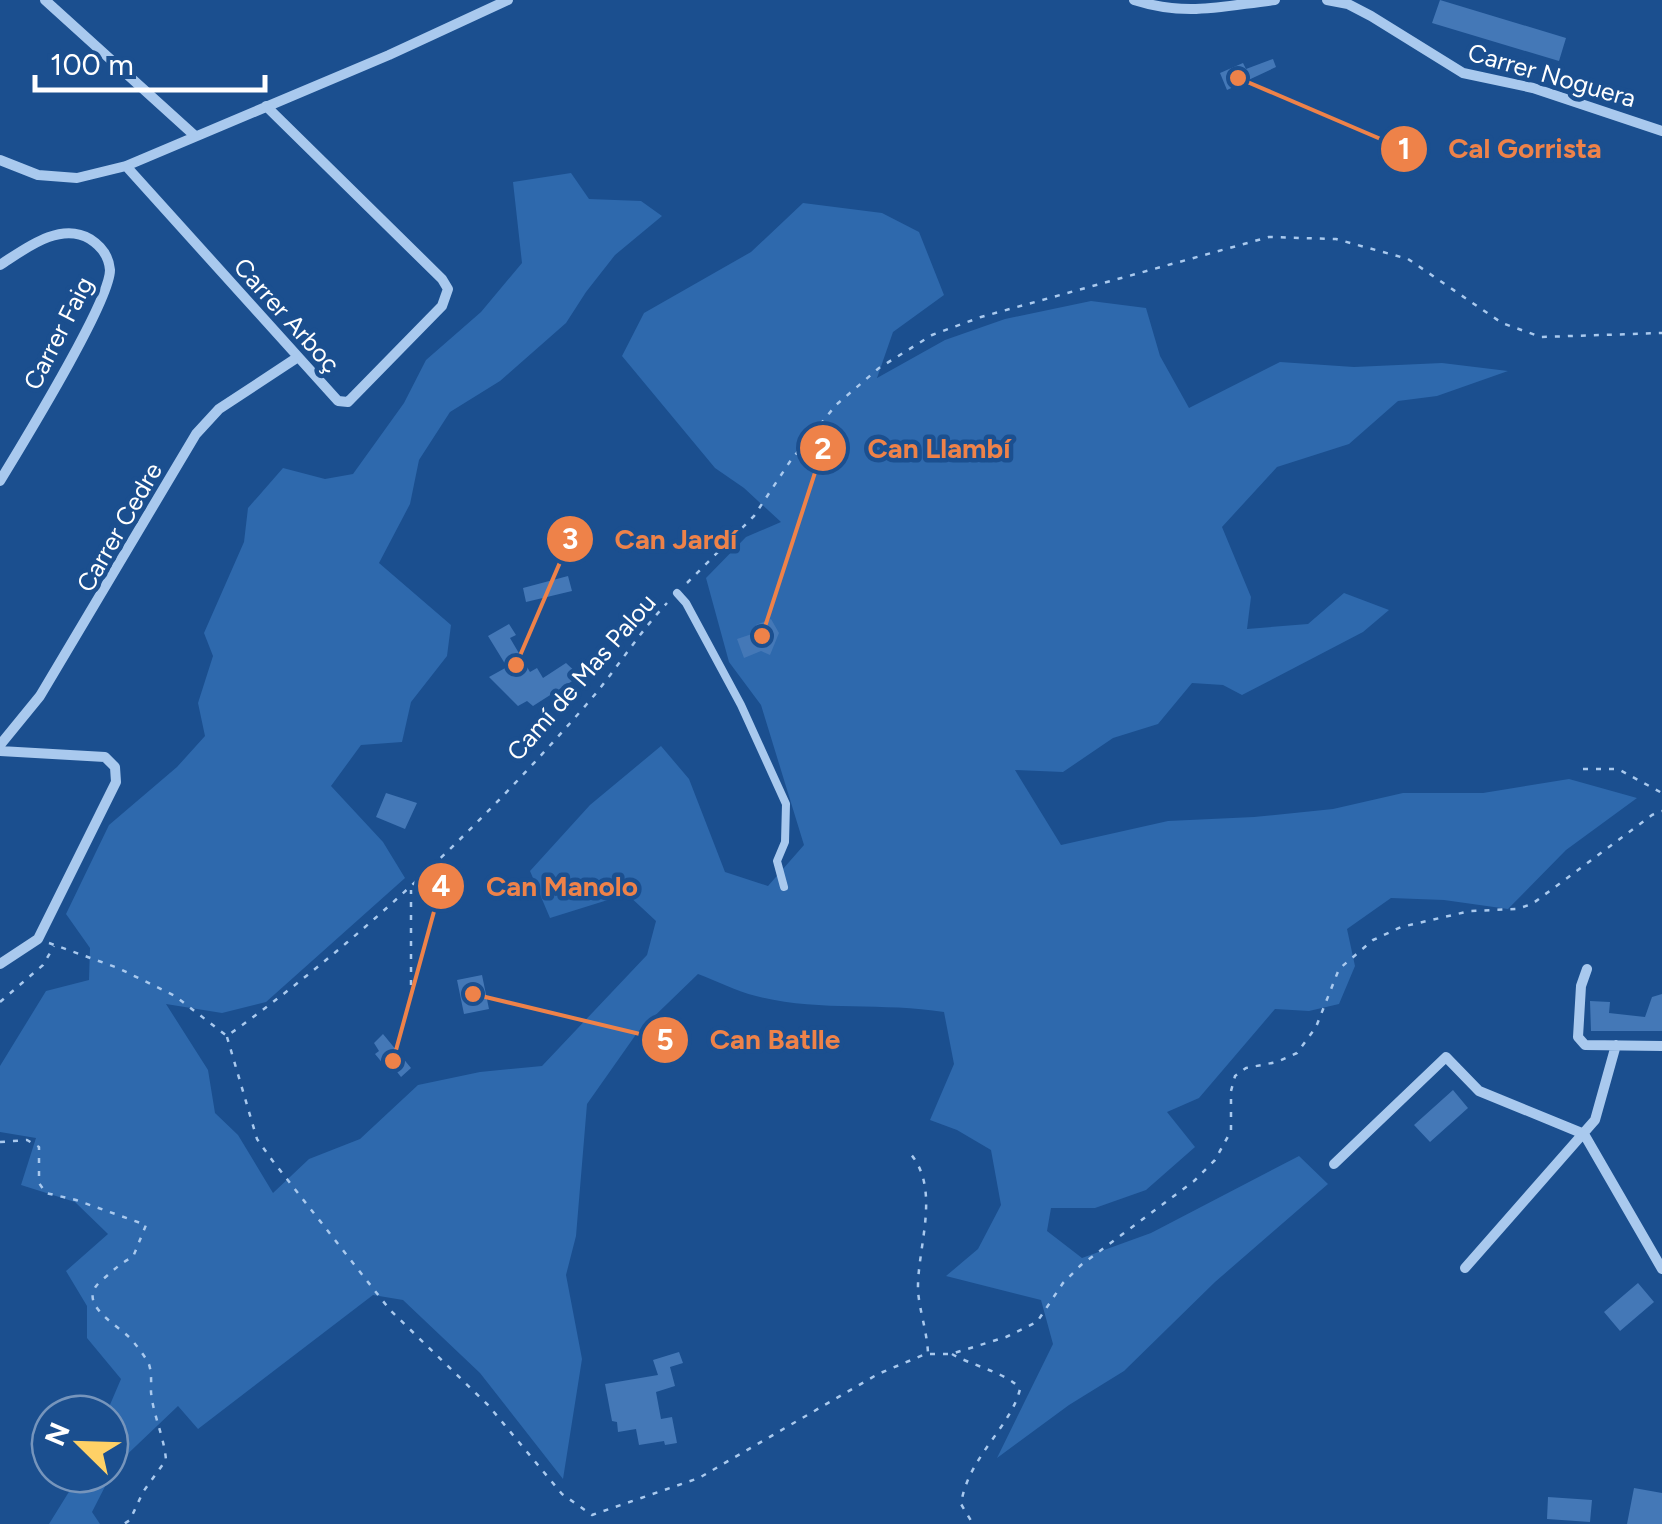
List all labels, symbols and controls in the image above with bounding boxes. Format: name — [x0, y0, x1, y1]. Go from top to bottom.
scale bar — [35, 30, 265, 92]
street label: Carrer Noguera — [1465, 37, 1639, 113]
text: 100 m — [50, 46, 134, 83]
callout: Cal Gorrista — [1379, 120, 1622, 178]
text: 1 — [1398, 130, 1410, 167]
text: Cal Gorrista — [1448, 131, 1602, 165]
street label: Carrer Arboç — [228, 251, 346, 379]
street label: Carrer Faig — [17, 272, 99, 394]
callout: Can Llambí — [798, 419, 1031, 477]
text: 2 — [814, 430, 832, 467]
text: Can Llambí — [867, 431, 1012, 465]
street label: Carrer Cedre — [70, 457, 168, 597]
callout: Can Jardí — [545, 510, 758, 568]
text: 3 — [562, 520, 578, 557]
text: Can Jardí — [615, 522, 739, 556]
street label: Camí de Mas Palou — [500, 587, 662, 767]
callout: Can Manolo — [416, 857, 658, 915]
text: 4 — [432, 867, 451, 904]
text: Can Manolo — [486, 869, 638, 903]
callout: Can Batlle — [640, 1011, 860, 1069]
text: 5 — [656, 1021, 674, 1058]
text: Can Batlle — [710, 1022, 840, 1056]
north arrow — [30, 1394, 130, 1494]
text: N — [37, 1418, 77, 1451]

